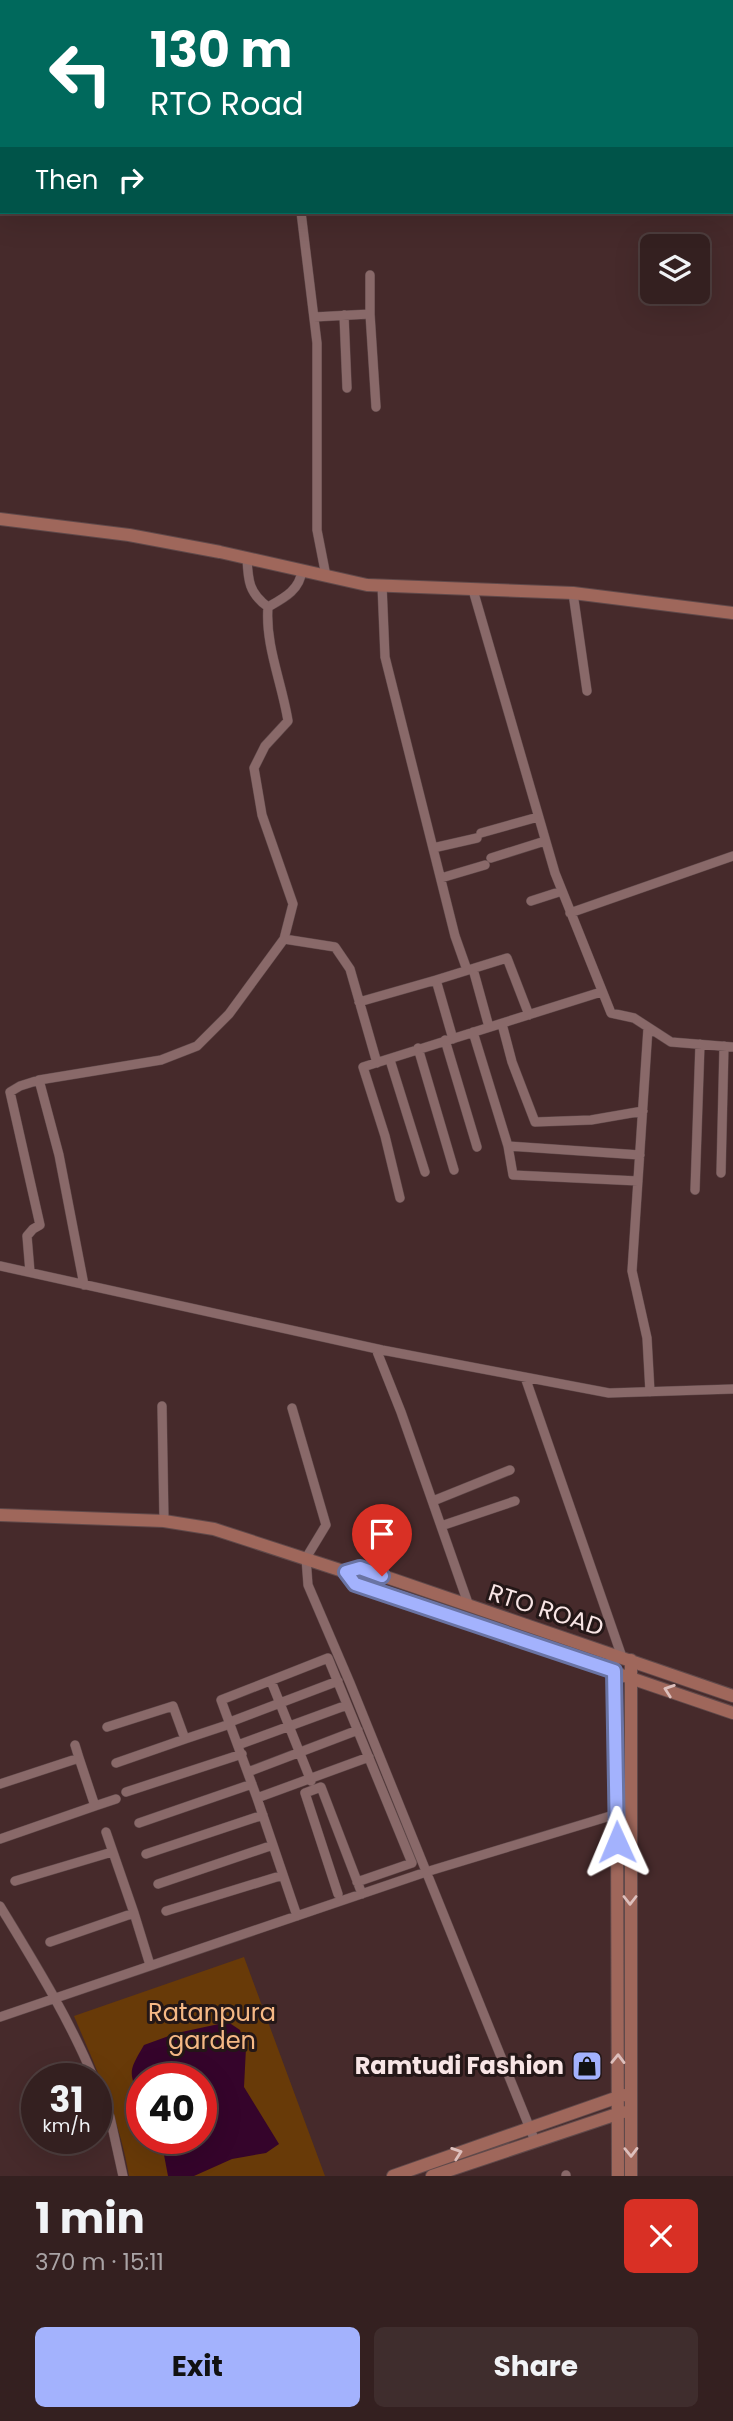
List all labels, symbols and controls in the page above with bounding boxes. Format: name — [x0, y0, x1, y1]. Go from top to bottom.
text: 130 m — [150, 16, 292, 84]
icon: left — [35, 28, 126, 119]
text: RTO Road — [150, 81, 304, 126]
icon: right — [112, 161, 150, 199]
text: Then — [35, 162, 98, 198]
map controls — [640, 234, 710, 304]
button: layers — [640, 234, 710, 304]
pin — [352, 1504, 412, 1576]
icon: arrive — [363, 1515, 401, 1553]
street label: RTO ROAD — [484, 1575, 608, 1644]
one-way arrow — [663, 1684, 675, 1698]
position arrow — [580, 1805, 654, 1879]
one-way arrow — [622, 1895, 638, 1906]
park label: Ratanpura garden — [148, 1996, 276, 2057]
place label: Ramtudi Fashion — [355, 2049, 564, 2082]
shop icon: Ramtudi Fashion — [570, 2049, 604, 2083]
one-way arrow — [610, 2053, 626, 2064]
speed limit sign: 40 — [126, 2063, 217, 2154]
text: 31 — [49, 2075, 84, 2124]
text: km/h — [43, 2113, 90, 2138]
one-way arrow — [451, 2147, 463, 2161]
one-way arrow — [623, 2147, 638, 2158]
text: 1 min — [35, 2189, 145, 2248]
button: close — [624, 2199, 698, 2273]
text: 370 m · 15:11 — [35, 2246, 164, 2278]
button: Exit — [35, 2327, 360, 2407]
button: Share — [374, 2327, 698, 2407]

